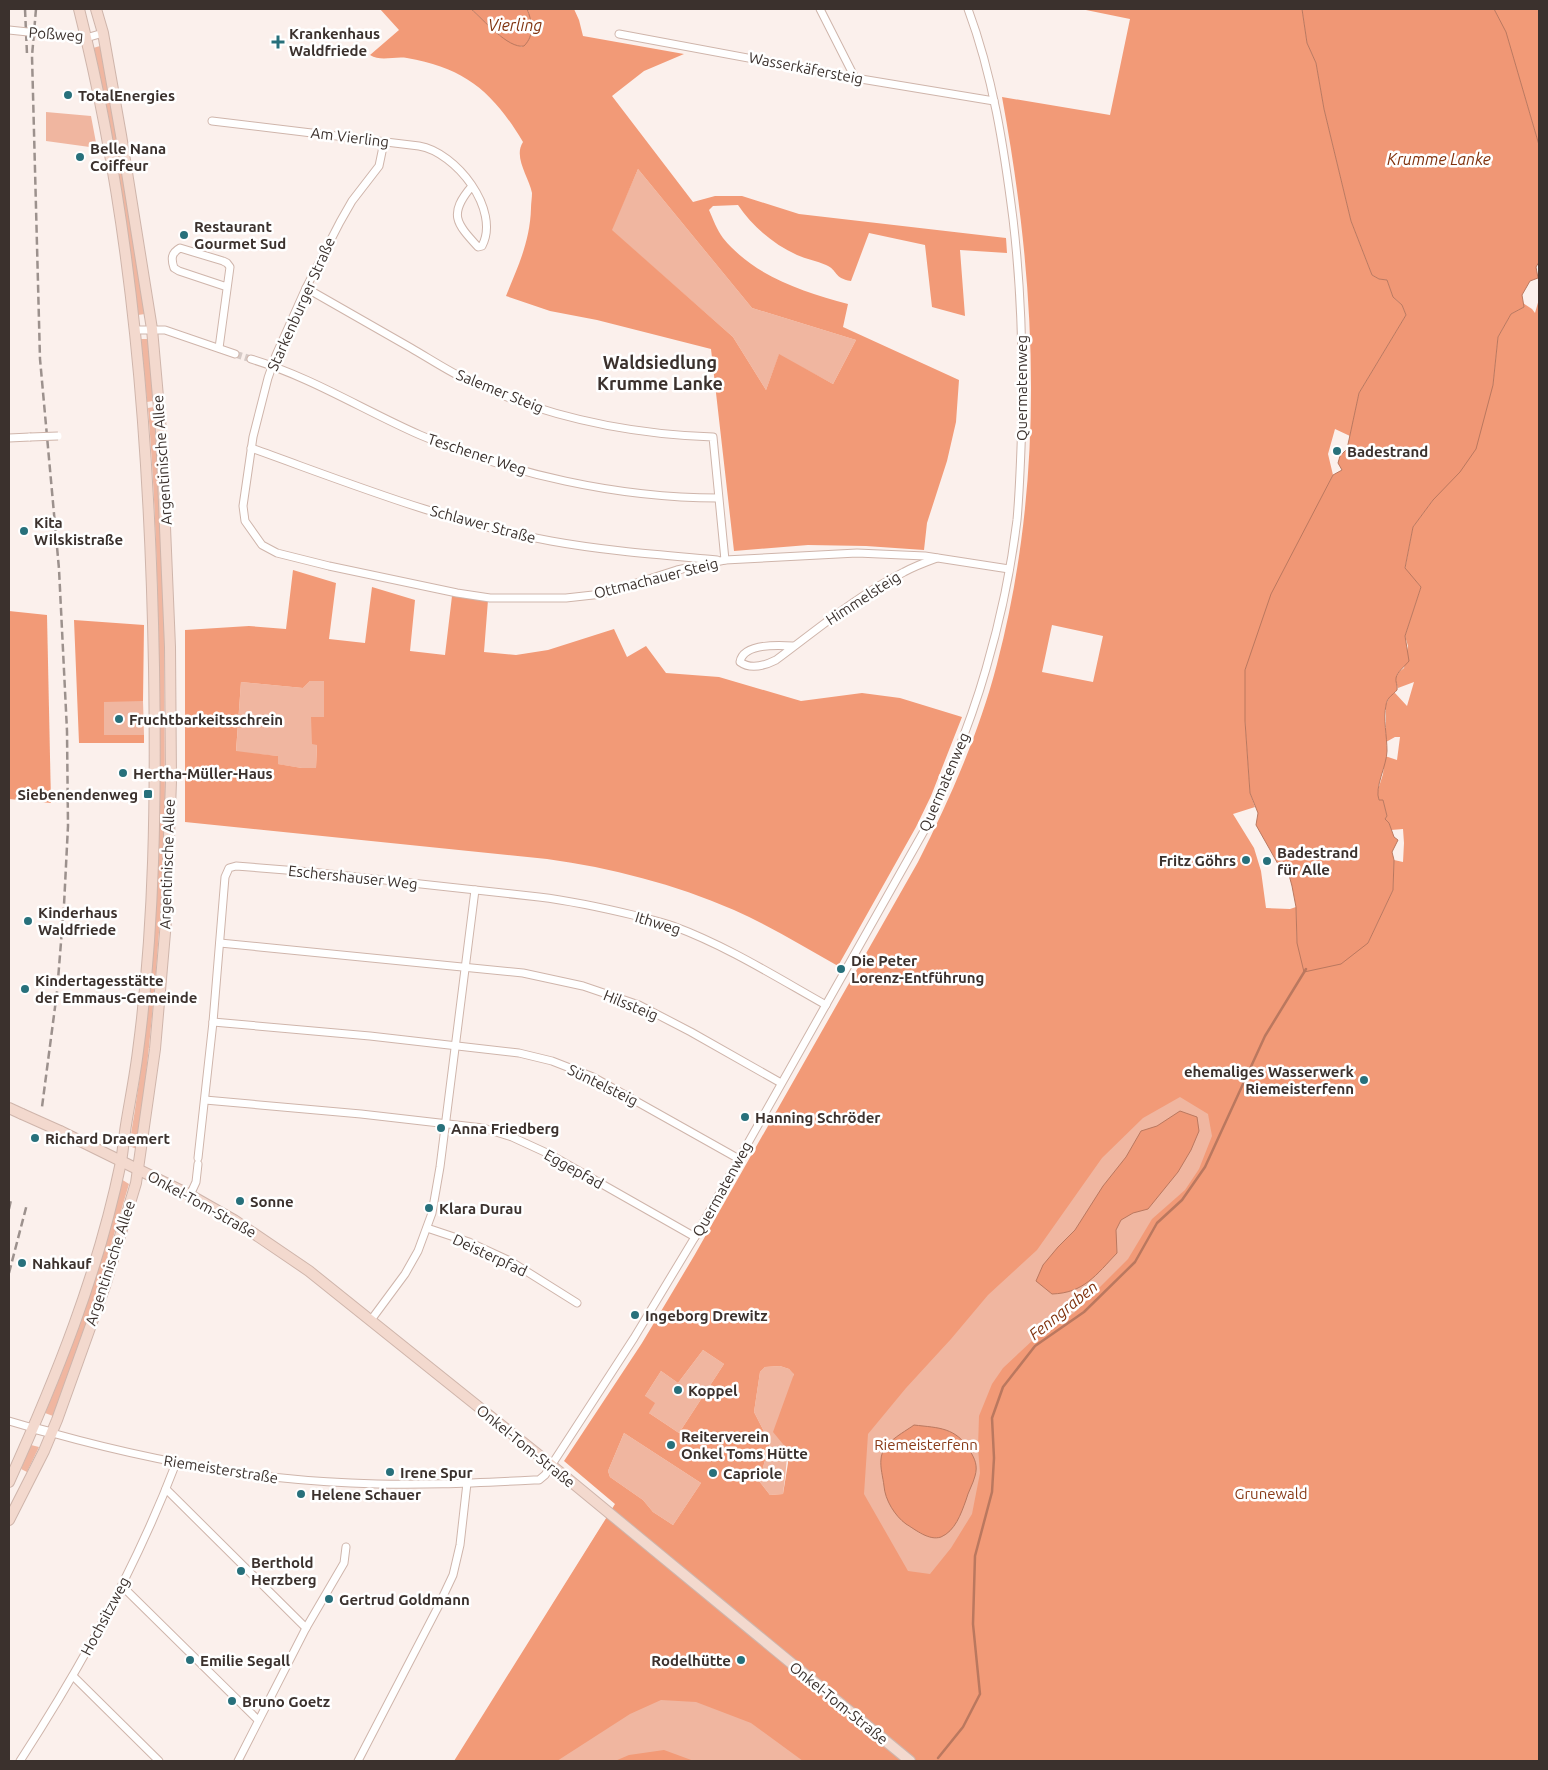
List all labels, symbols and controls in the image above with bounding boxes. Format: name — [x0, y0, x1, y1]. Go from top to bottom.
water label: Vierling — [488, 16, 542, 34]
street label: Poßweg — [28, 24, 84, 44]
place label: Krankenhaus Waldfriede — [289, 25, 380, 59]
marker: Krankenhaus Waldfriede — [271, 35, 285, 49]
street label: Wasserkäfersteig — [747, 49, 865, 87]
place label: TotalEnergies — [78, 87, 175, 104]
marker: TotalEnergies — [62, 89, 74, 101]
street label: Am Vierling — [310, 124, 390, 150]
place label: Belle Nana Coiffeur — [90, 140, 166, 174]
water label: Krumme Lanke — [1387, 150, 1491, 168]
marker: Belle Nana Coiffeur — [74, 151, 86, 163]
place label: Restaurant Gourmet Sud — [194, 218, 286, 252]
marker: Restaurant Gourmet Sud — [178, 229, 190, 241]
street label: Starkenburger Straße — [264, 234, 338, 374]
street label: Quermatenweg — [1013, 335, 1030, 441]
district label: Waldsiedlung Krumme Lanke — [597, 352, 723, 393]
street label: Salemer Steig — [454, 366, 546, 416]
street label: Argentinische Allee — [149, 394, 175, 526]
street label: Teschener Weg — [426, 430, 528, 478]
place label: Badestrand — [1347, 443, 1428, 460]
marker: Badestrand — [1331, 445, 1343, 457]
street label: Schlawer Straße — [428, 502, 538, 546]
place label: Kita Wilskistraße — [34, 514, 123, 548]
marker: Kita Wilskistraße — [18, 525, 30, 537]
street label: Ottmachauer Steig — [592, 554, 720, 602]
street label: Himmelsteig — [823, 568, 903, 628]
place label: Fruchtbarkeitsschrein — [129, 711, 283, 728]
marker: Fruchtbarkeitsschrein — [113, 713, 125, 725]
street label: Quermatenweg — [915, 730, 973, 834]
place label: Hertha-Müller-Haus — [133, 765, 273, 782]
marker: Hertha-Müller-Haus — [117, 767, 129, 779]
place label: Siebenendenweg — [18, 786, 138, 803]
marker: Siebenendenweg — [142, 788, 154, 800]
street label: Argentinische Allee — [156, 798, 178, 930]
place label: Badestrand für Alle — [1277, 844, 1358, 878]
place label: Fritz Göhrs — [1159, 852, 1236, 869]
marker: Fritz Göhrs — [1240, 854, 1252, 866]
marker: Badestrand für Alle — [1261, 855, 1273, 867]
street label: Eschershauser Weg — [287, 862, 419, 892]
place label: Kinderhaus Waldfriede — [38, 904, 118, 938]
street label: Ithweg — [633, 908, 683, 938]
marker: Kinderhaus Waldfriede — [22, 915, 34, 927]
place label: Die Peter Lorenz-Entführung — [851, 952, 984, 986]
marker: Die Peter Lorenz-Entführung — [835, 963, 847, 975]
place label: Kindertagesstätte der Emmaus-Gemeinde — [35, 972, 197, 1006]
marker: Kindertagesstätte der Emmaus-Gemeinde — [19, 983, 31, 995]
street label: Hilssteig — [601, 986, 661, 1024]
street label: Süntelsteig — [565, 1061, 641, 1109]
place label: ehemaliges Wasserwerk Riemeisterfenn — [1184, 1063, 1355, 1097]
marker: ehemaliges Wasserwerk Riemeisterfenn — [1358, 1074, 1370, 1086]
place label: Hanning Schröder — [755, 1109, 881, 1126]
marker: Hanning Schröder — [739, 1111, 751, 1123]
place label: Anna Friedberg — [451, 1120, 559, 1137]
marker: Anna Friedberg — [435, 1122, 447, 1134]
place label: Richard Draemert — [45, 1130, 170, 1147]
marker: Richard Draemert — [29, 1132, 41, 1144]
street label: Quermatenweg — [689, 1138, 755, 1240]
street label: Eggepfad — [542, 1146, 606, 1192]
street label: Onkel-Tom-Straße — [145, 1167, 259, 1241]
place label: Sonne — [250, 1193, 294, 1210]
marker: Sonne — [234, 1195, 246, 1207]
street label: Argentinische Allee — [82, 1198, 138, 1328]
place label: Klara Durau — [439, 1200, 522, 1217]
marker: Klara Durau — [423, 1202, 435, 1214]
street label: Deisterpfad — [450, 1230, 530, 1280]
place label: Nahkauf — [32, 1255, 92, 1272]
marker: Nahkauf — [16, 1257, 28, 1269]
water label: Fenngraben — [1025, 1277, 1101, 1343]
place label: Ingeborg Drewitz — [645, 1307, 768, 1324]
marker: Ingeborg Drewitz — [629, 1309, 641, 1321]
place label: Koppel — [688, 1382, 738, 1399]
marker: Koppel — [672, 1384, 684, 1396]
street label: Onkel-Tom-Straße — [473, 1401, 579, 1491]
place label: Reiterverein Onkel Toms Hütte — [681, 1428, 808, 1462]
park label: Riemeisterfenn — [874, 1436, 978, 1453]
marker: Reiterverein Onkel Toms Hütte — [665, 1439, 677, 1451]
street label: Riemeisterstraße — [163, 1452, 279, 1486]
place label: Irene Spur — [400, 1464, 473, 1481]
place label: Capriole — [723, 1465, 782, 1482]
marker: Irene Spur — [384, 1466, 396, 1478]
marker: Capriole — [707, 1467, 719, 1479]
park label: Grunewald — [1234, 1485, 1308, 1502]
place label: Helene Schauer — [311, 1486, 422, 1503]
marker: Helene Schauer — [295, 1488, 307, 1500]
place label: Berthold Herzberg — [251, 1554, 317, 1588]
marker: Berthold Herzberg — [235, 1565, 247, 1577]
street label: Hochsitzweg — [77, 1574, 133, 1658]
place label: Gertrud Goldmann — [339, 1591, 470, 1608]
marker: Gertrud Goldmann — [323, 1593, 335, 1605]
place label: Emilie Segall — [200, 1652, 291, 1669]
place label: Rodelhütte — [651, 1652, 731, 1669]
marker: Emilie Segall — [184, 1654, 196, 1666]
marker: Rodelhütte — [735, 1654, 747, 1666]
street label: Onkel-Tom-Straße — [786, 1658, 892, 1748]
place label: Bruno Goetz — [242, 1693, 330, 1710]
marker: Bruno Goetz — [226, 1695, 238, 1707]

